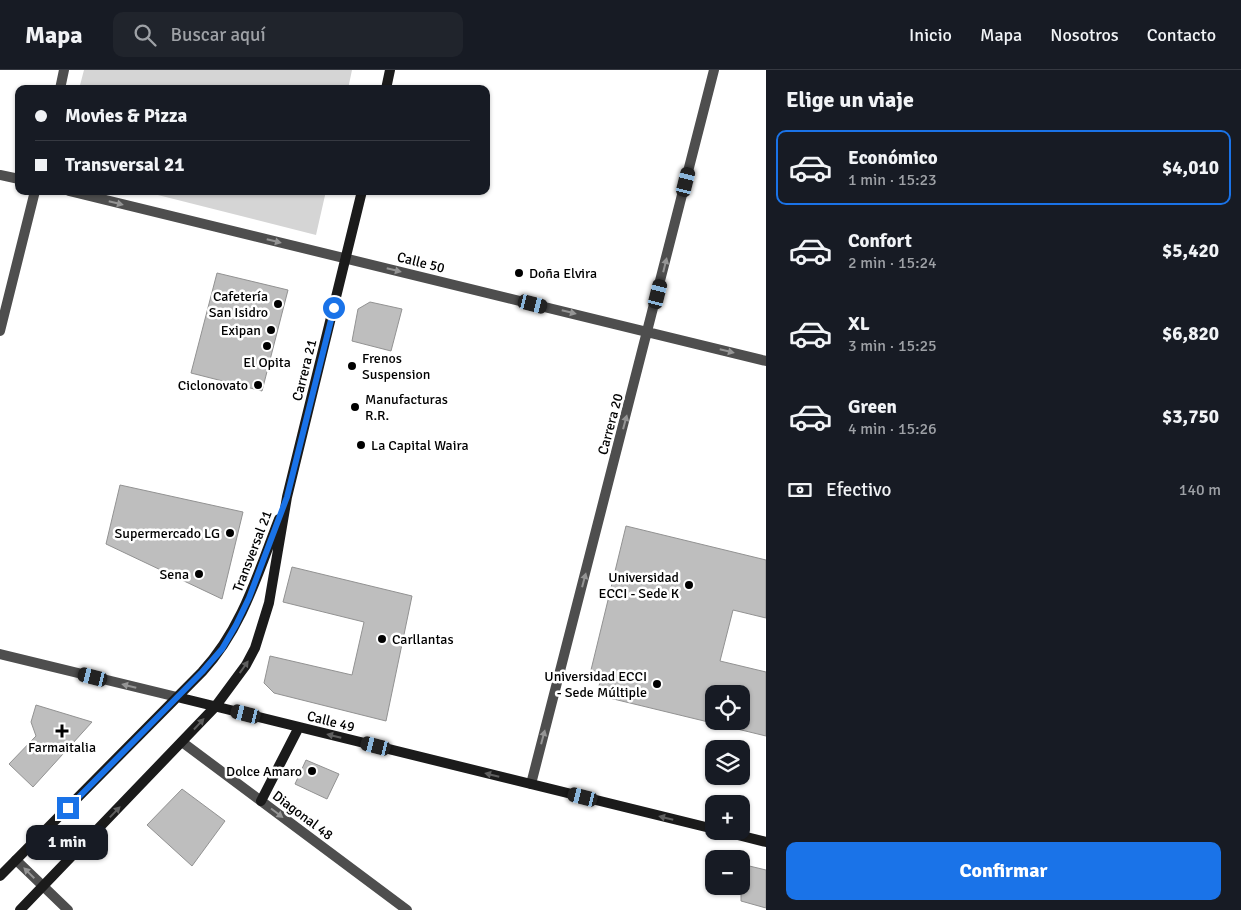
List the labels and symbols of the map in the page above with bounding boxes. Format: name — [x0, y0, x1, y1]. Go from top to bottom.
car — [675, 166, 696, 198]
one-way arrow — [109, 199, 124, 207]
one-way arrow — [267, 237, 282, 245]
street label: Calle 50 — [395, 248, 447, 277]
one-way arrow — [661, 257, 669, 272]
place label: Doña Elvira — [529, 265, 597, 282]
one-way arrow — [386, 266, 401, 274]
marker: Doña Elvira — [513, 267, 525, 279]
car — [647, 278, 668, 310]
place label: Cafetería San Isidro — [209, 288, 268, 321]
car — [516, 293, 549, 315]
route start — [323, 297, 345, 319]
marker: Cafetería San Isidro — [272, 298, 284, 310]
one-way arrow — [561, 308, 576, 316]
place label: Exipan — [221, 322, 261, 339]
marker: Exipan — [265, 324, 277, 336]
street label: Carrera 21 — [289, 338, 320, 403]
marker: El Opita — [261, 340, 273, 352]
one-way arrow — [719, 347, 734, 355]
place label: Frenos Suspension — [362, 350, 431, 383]
place label: El Opita — [243, 354, 291, 371]
marker: Frenos Suspension — [346, 360, 358, 372]
place label: Ciclonovato — [178, 377, 248, 394]
marker: Ciclonovato — [252, 379, 264, 391]
place label: Manufacturas R.R. — [365, 391, 448, 424]
street label: Carrera 20 — [594, 392, 627, 457]
marker: Manufacturas R.R. — [349, 401, 361, 413]
one-way arrow — [621, 415, 629, 430]
place label: La Capital Waira — [371, 437, 469, 454]
marker: La Capital Waira — [355, 439, 367, 451]
street label: Transversal 21 — [229, 508, 276, 594]
place label: Supermercado LG — [115, 525, 220, 542]
marker: Supermercado LG — [224, 527, 236, 539]
place label: Sena — [159, 566, 189, 583]
marker: Sena — [193, 568, 205, 580]
place label: Universidad ECCI - Sede K — [599, 569, 680, 602]
one-way arrow — [580, 572, 588, 587]
marker: Universidad ECCI - Sede K — [683, 579, 695, 591]
place label: Carllantas — [392, 631, 454, 648]
marker: Carllantas — [376, 633, 388, 645]
one-way arrow — [239, 660, 249, 674]
car — [76, 666, 109, 688]
place label: Universidad ECCI - Sede Múltiple — [544, 668, 647, 701]
marker: Universidad ECCI - Sede Múltiple — [651, 678, 663, 690]
one-way arrow — [122, 681, 137, 689]
car — [229, 703, 262, 725]
street label: Calle 49 — [305, 707, 357, 736]
one-way arrow — [193, 719, 205, 731]
marker: Farmaitalia — [56, 725, 68, 737]
one-way arrow — [539, 729, 547, 745]
one-way arrow — [326, 732, 341, 740]
car — [359, 735, 392, 757]
place label: Farmaitalia — [28, 739, 96, 756]
place label: Dolce Amaro — [226, 763, 302, 780]
marker: Dolce Amaro — [306, 765, 318, 777]
one-way arrow — [484, 770, 499, 778]
car — [566, 786, 599, 808]
street label: Diagonal 48 — [269, 787, 336, 844]
route end — [57, 797, 79, 819]
one-way arrow — [109, 806, 121, 818]
one-way arrow — [270, 808, 284, 818]
one-way arrow — [659, 814, 674, 822]
callout: 1 min — [27, 826, 109, 860]
one-way arrow — [23, 867, 35, 879]

